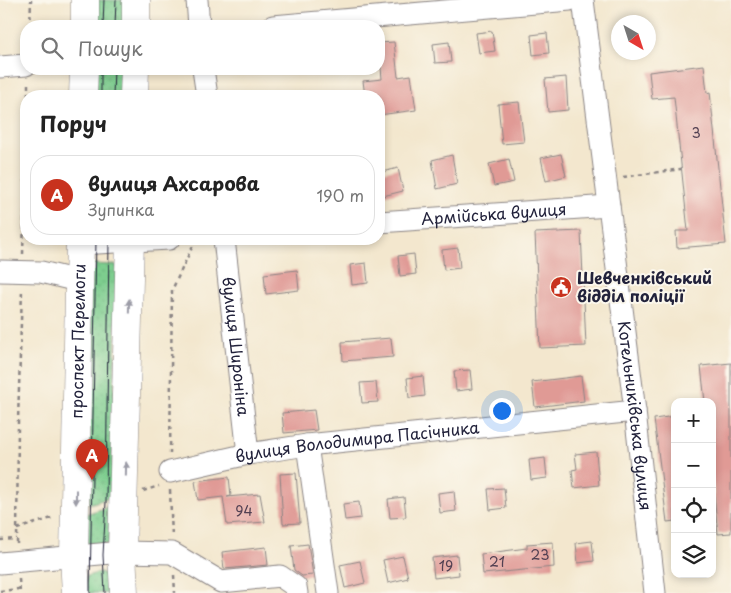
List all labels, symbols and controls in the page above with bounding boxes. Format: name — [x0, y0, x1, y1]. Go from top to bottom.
north arrow — [611, 15, 656, 60]
search box — [20, 20, 385, 75]
icon: search — [38, 34, 66, 62]
text: Пошук — [78, 34, 143, 62]
text: Поруч — [40, 107, 107, 139]
house number: 3 — [691, 122, 701, 143]
text: вулиця Ахсарова — [88, 169, 260, 197]
text: A — [51, 183, 63, 207]
text: 190 m — [316, 183, 364, 207]
street label: Армійська вулиця — [420, 196, 567, 230]
text: Зупинка — [88, 197, 154, 221]
street label: проспект Перемоги — [64, 263, 91, 419]
place label: Шевченківський відділ поліції — [577, 265, 712, 307]
street label: вулиця Широніна — [217, 275, 257, 417]
public building icon: Шевченківський відділ поліції — [549, 275, 573, 299]
one-way arrow — [125, 298, 133, 314]
street label: Котельниківська вулиця — [613, 319, 659, 512]
your location — [489, 398, 515, 424]
map controls — [671, 398, 716, 578]
button: + — [671, 398, 716, 443]
street label: вулиця Володимира Пасічника — [232, 414, 480, 468]
pin: A — [76, 439, 108, 480]
button: − — [671, 443, 716, 488]
one-way arrow — [122, 460, 130, 476]
button: locate — [671, 488, 716, 533]
one-way arrow — [72, 490, 80, 506]
house number: 94 — [235, 500, 253, 521]
button: layers — [671, 533, 716, 578]
house number: 23 — [531, 544, 549, 565]
house number: 21 — [489, 551, 505, 572]
house number: 19 — [439, 555, 453, 576]

